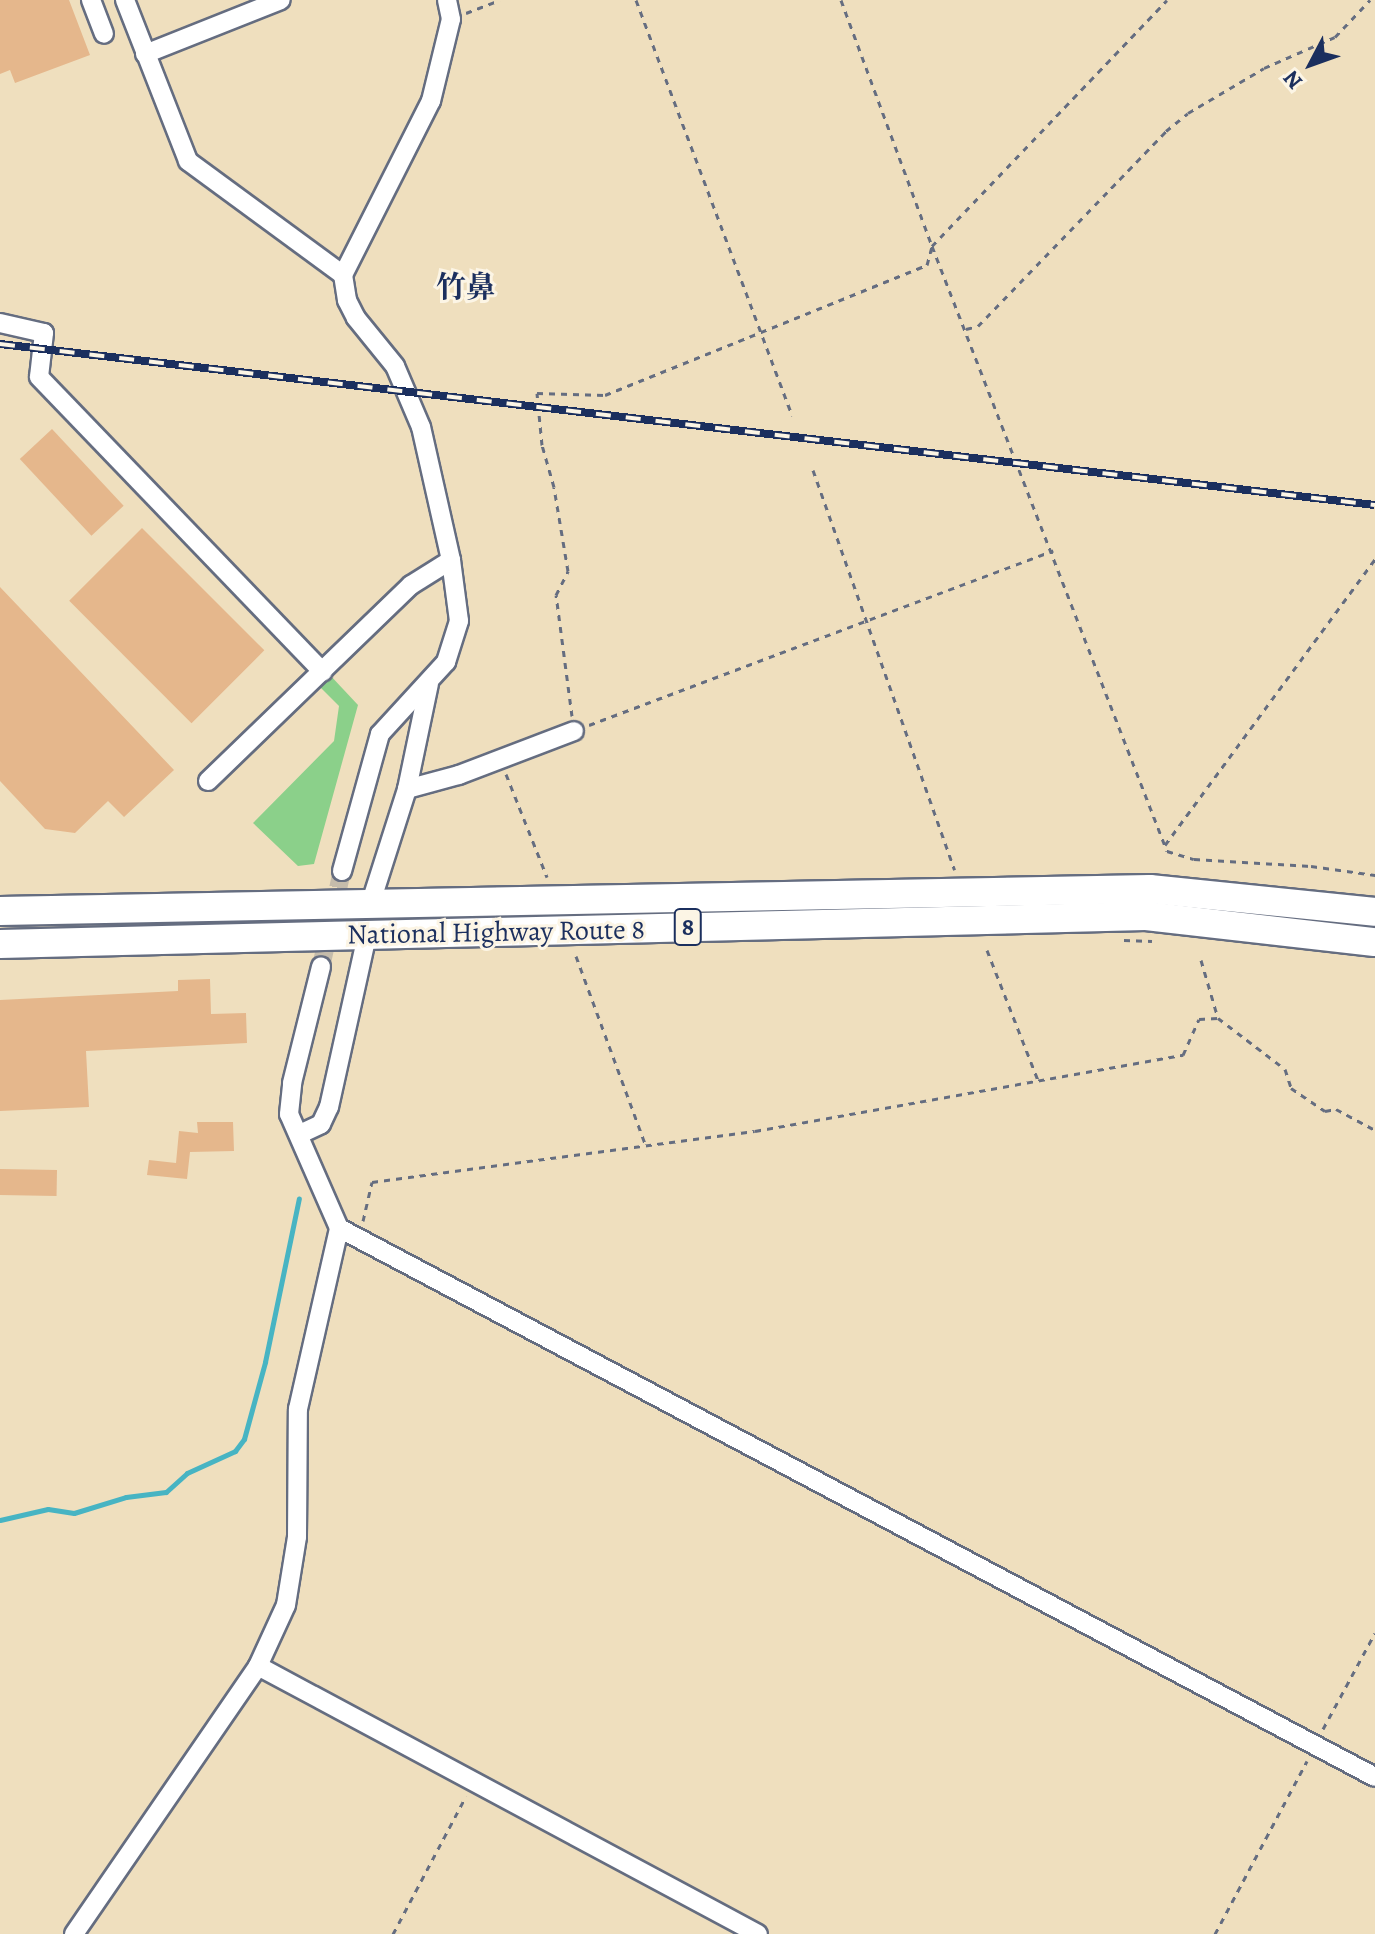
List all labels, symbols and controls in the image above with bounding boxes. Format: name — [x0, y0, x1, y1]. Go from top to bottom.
north arrow — [1271, 24, 1351, 104]
text: N — [1276, 64, 1309, 96]
district label: 竹鼻 — [436, 269, 496, 305]
road number: 8 — [672, 905, 704, 949]
street label: National Highway Route 8 — [347, 913, 645, 951]

